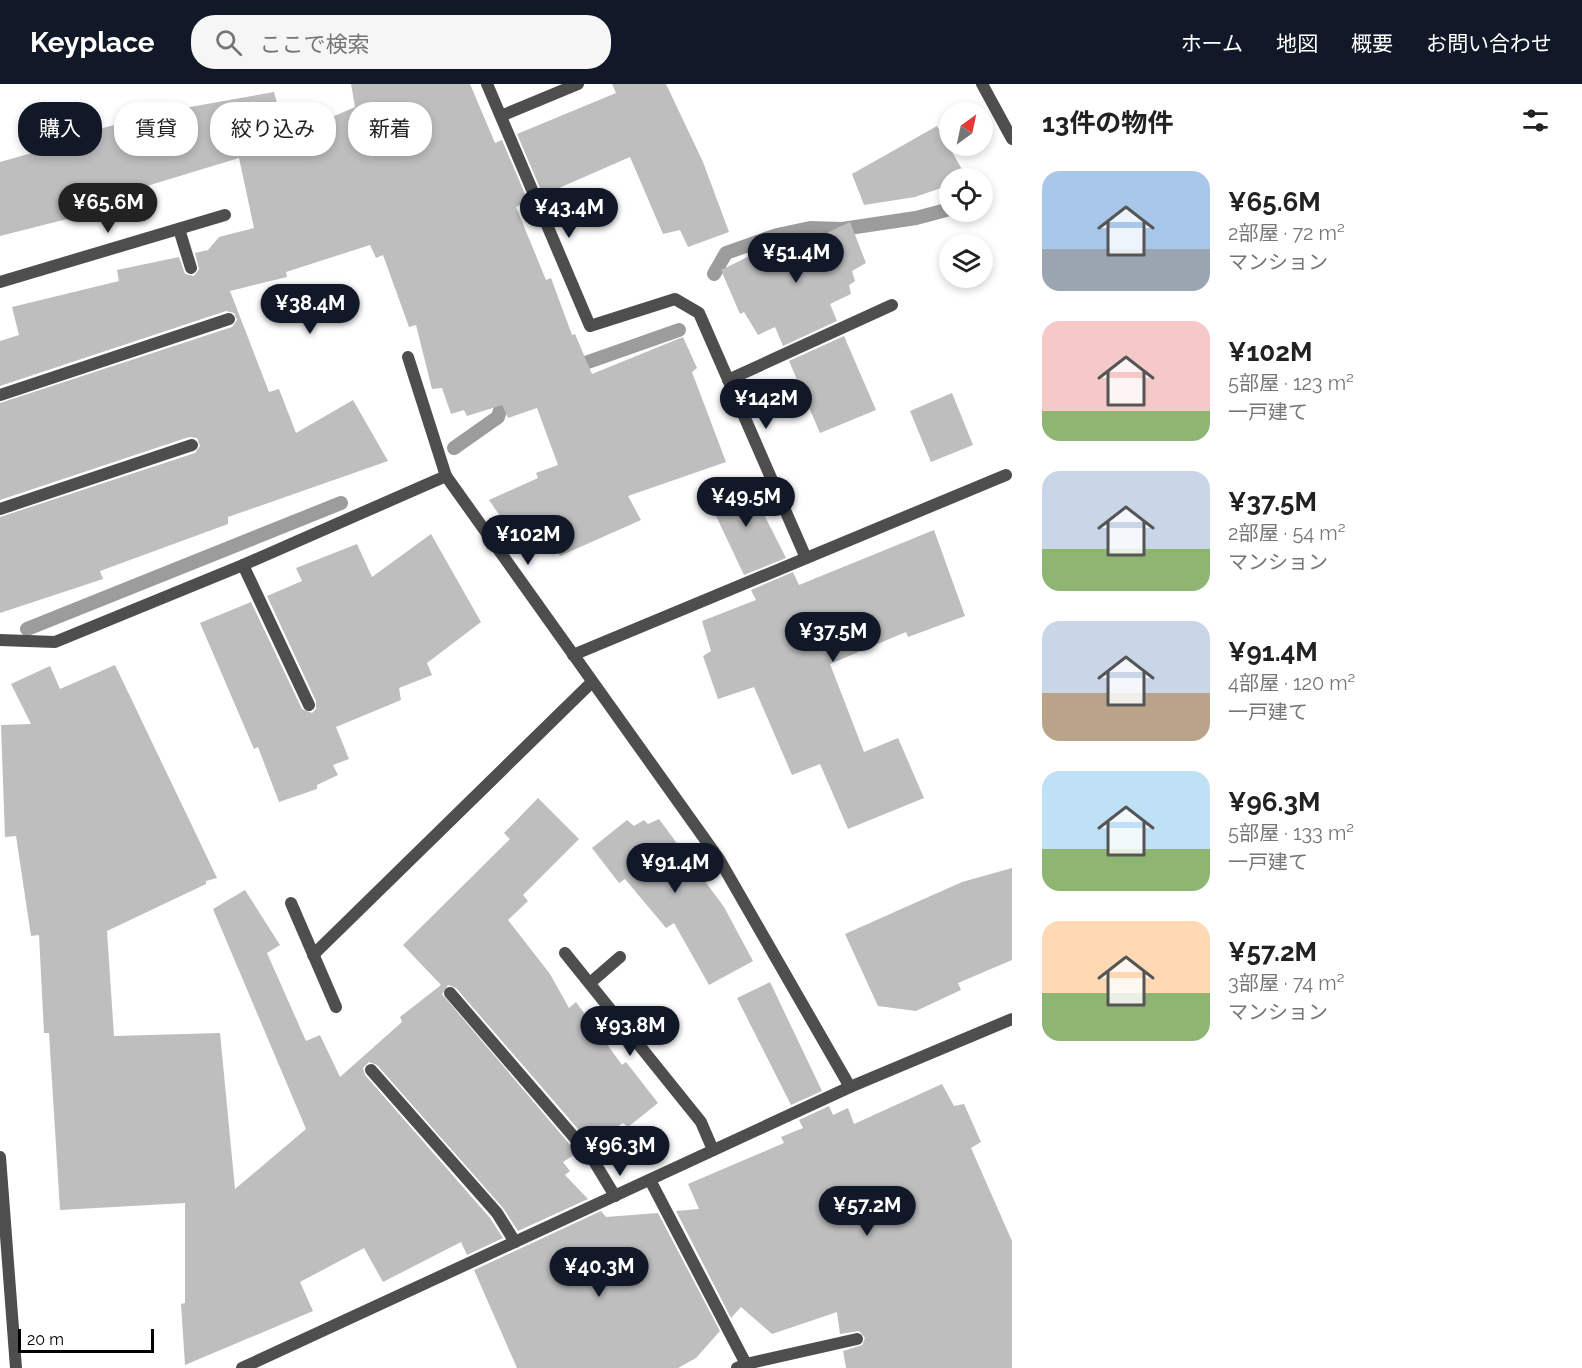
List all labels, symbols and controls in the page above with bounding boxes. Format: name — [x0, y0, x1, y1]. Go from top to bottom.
search box — [191, 15, 611, 69]
text: Keyplace — [30, 26, 155, 59]
icon: search — [212, 26, 245, 59]
text: ここで検索 — [260, 31, 370, 57]
text: ホーム — [1181, 31, 1243, 56]
text: 地図 — [1276, 31, 1318, 56]
text: 概要 — [1351, 31, 1393, 56]
text: お問い合わせ — [1426, 31, 1552, 56]
chip: 購入 — [18, 102, 102, 156]
chip: 賃貸 — [114, 102, 198, 156]
chip: 絞り込み — [210, 102, 336, 156]
chip: 新着 — [348, 102, 432, 156]
north arrow — [939, 102, 993, 156]
map controls — [939, 102, 993, 288]
icon: filters — [1519, 104, 1552, 137]
text: 13件の物件 — [1042, 108, 1173, 138]
button: locate — [939, 168, 993, 222]
pin: ¥65.6M — [59, 183, 157, 234]
text: ¥65.6M — [1228, 187, 1321, 217]
pin: ¥43.4M — [520, 188, 618, 239]
text: ¥65.6M — [72, 190, 144, 214]
text: ¥43.4M — [534, 195, 604, 219]
icon: home — [1090, 195, 1162, 267]
text: 2部屋 · 72 m² — [1228, 221, 1345, 245]
pin: ¥51.4M — [747, 233, 845, 284]
button: layers — [939, 234, 993, 288]
text: ¥51.4M — [762, 240, 830, 264]
text: マンション — [1228, 250, 1328, 274]
pin: ¥38.4M — [261, 284, 359, 335]
text: ¥38.4M — [275, 291, 345, 315]
text: ¥102M — [1228, 337, 1312, 367]
icon: home — [1090, 345, 1162, 417]
text: 5部屋 · 123 m² — [1228, 371, 1354, 395]
pin: ¥142M — [724, 379, 808, 430]
text: ¥142M — [734, 386, 798, 410]
text: 一戸建て — [1228, 400, 1308, 424]
pin: ¥49.5M — [697, 477, 795, 528]
text: ¥49.5M — [711, 484, 781, 508]
text: ¥37.5M — [1228, 487, 1317, 517]
icon: home — [1090, 495, 1162, 567]
pin: ¥102M — [486, 515, 570, 566]
text: 2部屋 · 54 m² — [1228, 521, 1345, 545]
text: ¥102M — [496, 522, 560, 546]
text: マンション — [1228, 550, 1328, 574]
pin: ¥37.5M — [784, 612, 882, 663]
text: ¥37.5M — [799, 619, 867, 643]
text: ¥91.4M — [1228, 637, 1318, 667]
icon: home — [1090, 645, 1162, 717]
text: 4部屋 · 120 m² — [1228, 671, 1355, 695]
text: 一戸建て — [1228, 700, 1308, 724]
text: ¥96.3M — [1228, 787, 1320, 817]
icon: home — [1090, 795, 1162, 867]
text: 5部屋 · 133 m² — [1228, 821, 1354, 845]
pin: ¥91.4M — [626, 843, 724, 894]
text: ¥91.4M — [640, 850, 710, 874]
text: 一戸建て — [1228, 850, 1308, 874]
text: ¥57.2M — [1228, 937, 1317, 967]
icon: home — [1090, 945, 1162, 1017]
text: 3部屋 · 74 m² — [1228, 971, 1345, 995]
text: マンション — [1228, 1000, 1328, 1024]
pin: ¥93.8M — [581, 1006, 679, 1057]
text: ¥93.8M — [594, 1013, 666, 1037]
pin: ¥96.3M — [571, 1126, 669, 1177]
text: ¥96.3M — [584, 1133, 656, 1157]
pin: ¥57.2M — [818, 1186, 916, 1237]
text: ¥57.2M — [833, 1193, 901, 1217]
pin: ¥40.3M — [550, 1247, 648, 1298]
text: ¥40.3M — [564, 1254, 634, 1278]
scale bar — [18, 1326, 154, 1354]
text: 20 m — [27, 1330, 64, 1349]

